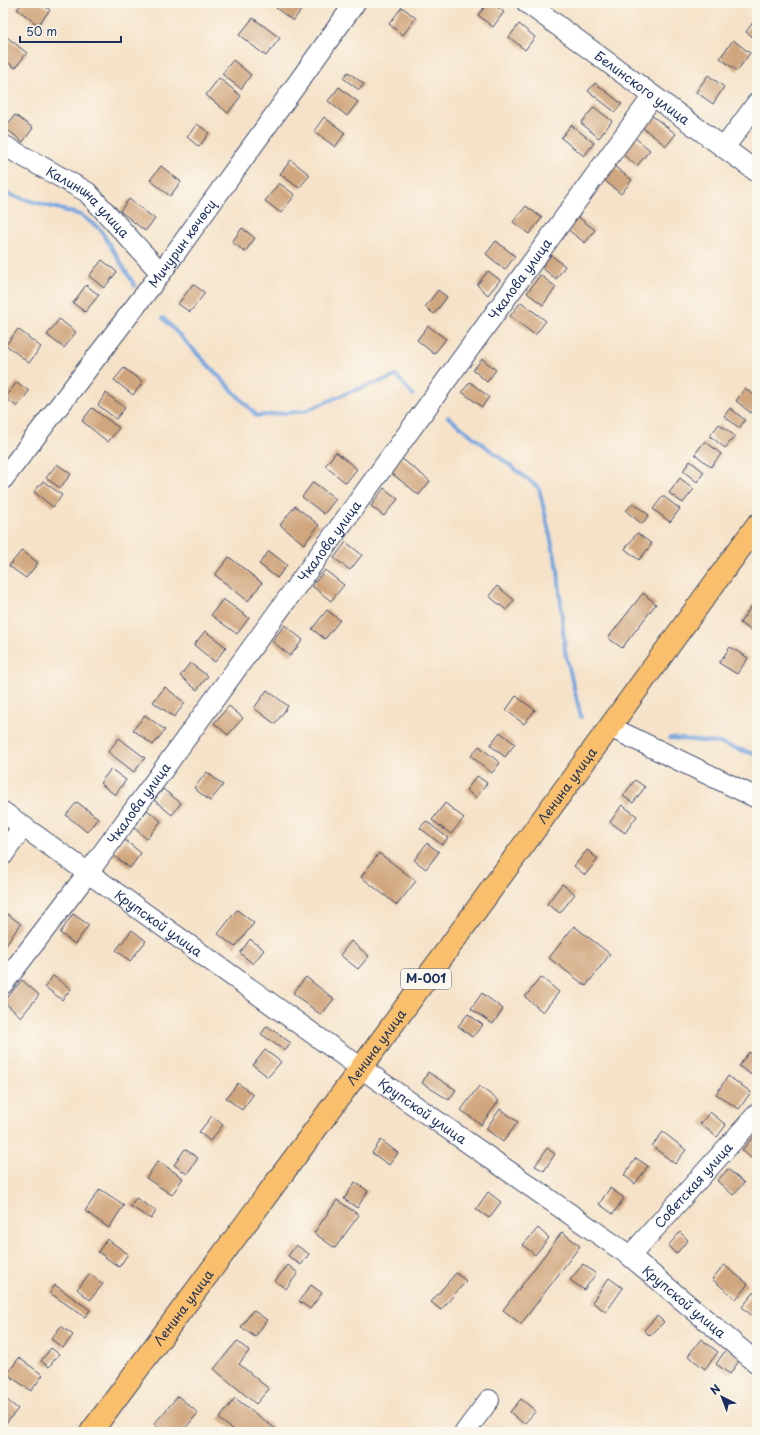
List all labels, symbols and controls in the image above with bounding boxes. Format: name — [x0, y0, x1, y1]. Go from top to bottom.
scale bar — [20, 18, 121, 44]
text: 50 m — [26, 22, 57, 40]
street label: Белинского улица — [591, 46, 695, 129]
street label: Калинина улица — [43, 161, 135, 242]
street label: Мичурин көчөсү — [143, 195, 220, 291]
street label: Чкалова улица — [483, 234, 556, 324]
street label: Чкалова улица — [293, 496, 365, 586]
street label: Ленина улица — [532, 742, 601, 827]
street label: Чкалова улица — [102, 758, 175, 848]
street label: Крупской улица — [111, 885, 207, 961]
road number: М-001 — [401, 969, 451, 989]
street label: Ленина улица — [341, 1004, 411, 1089]
street label: Крупской улица — [375, 1073, 471, 1149]
street label: Советская улица — [649, 1137, 737, 1232]
street label: Крупской улица — [639, 1260, 731, 1342]
street label: Ленина улица — [148, 1265, 218, 1349]
north arrow — [702, 1377, 742, 1417]
text: N — [706, 1380, 724, 1398]

